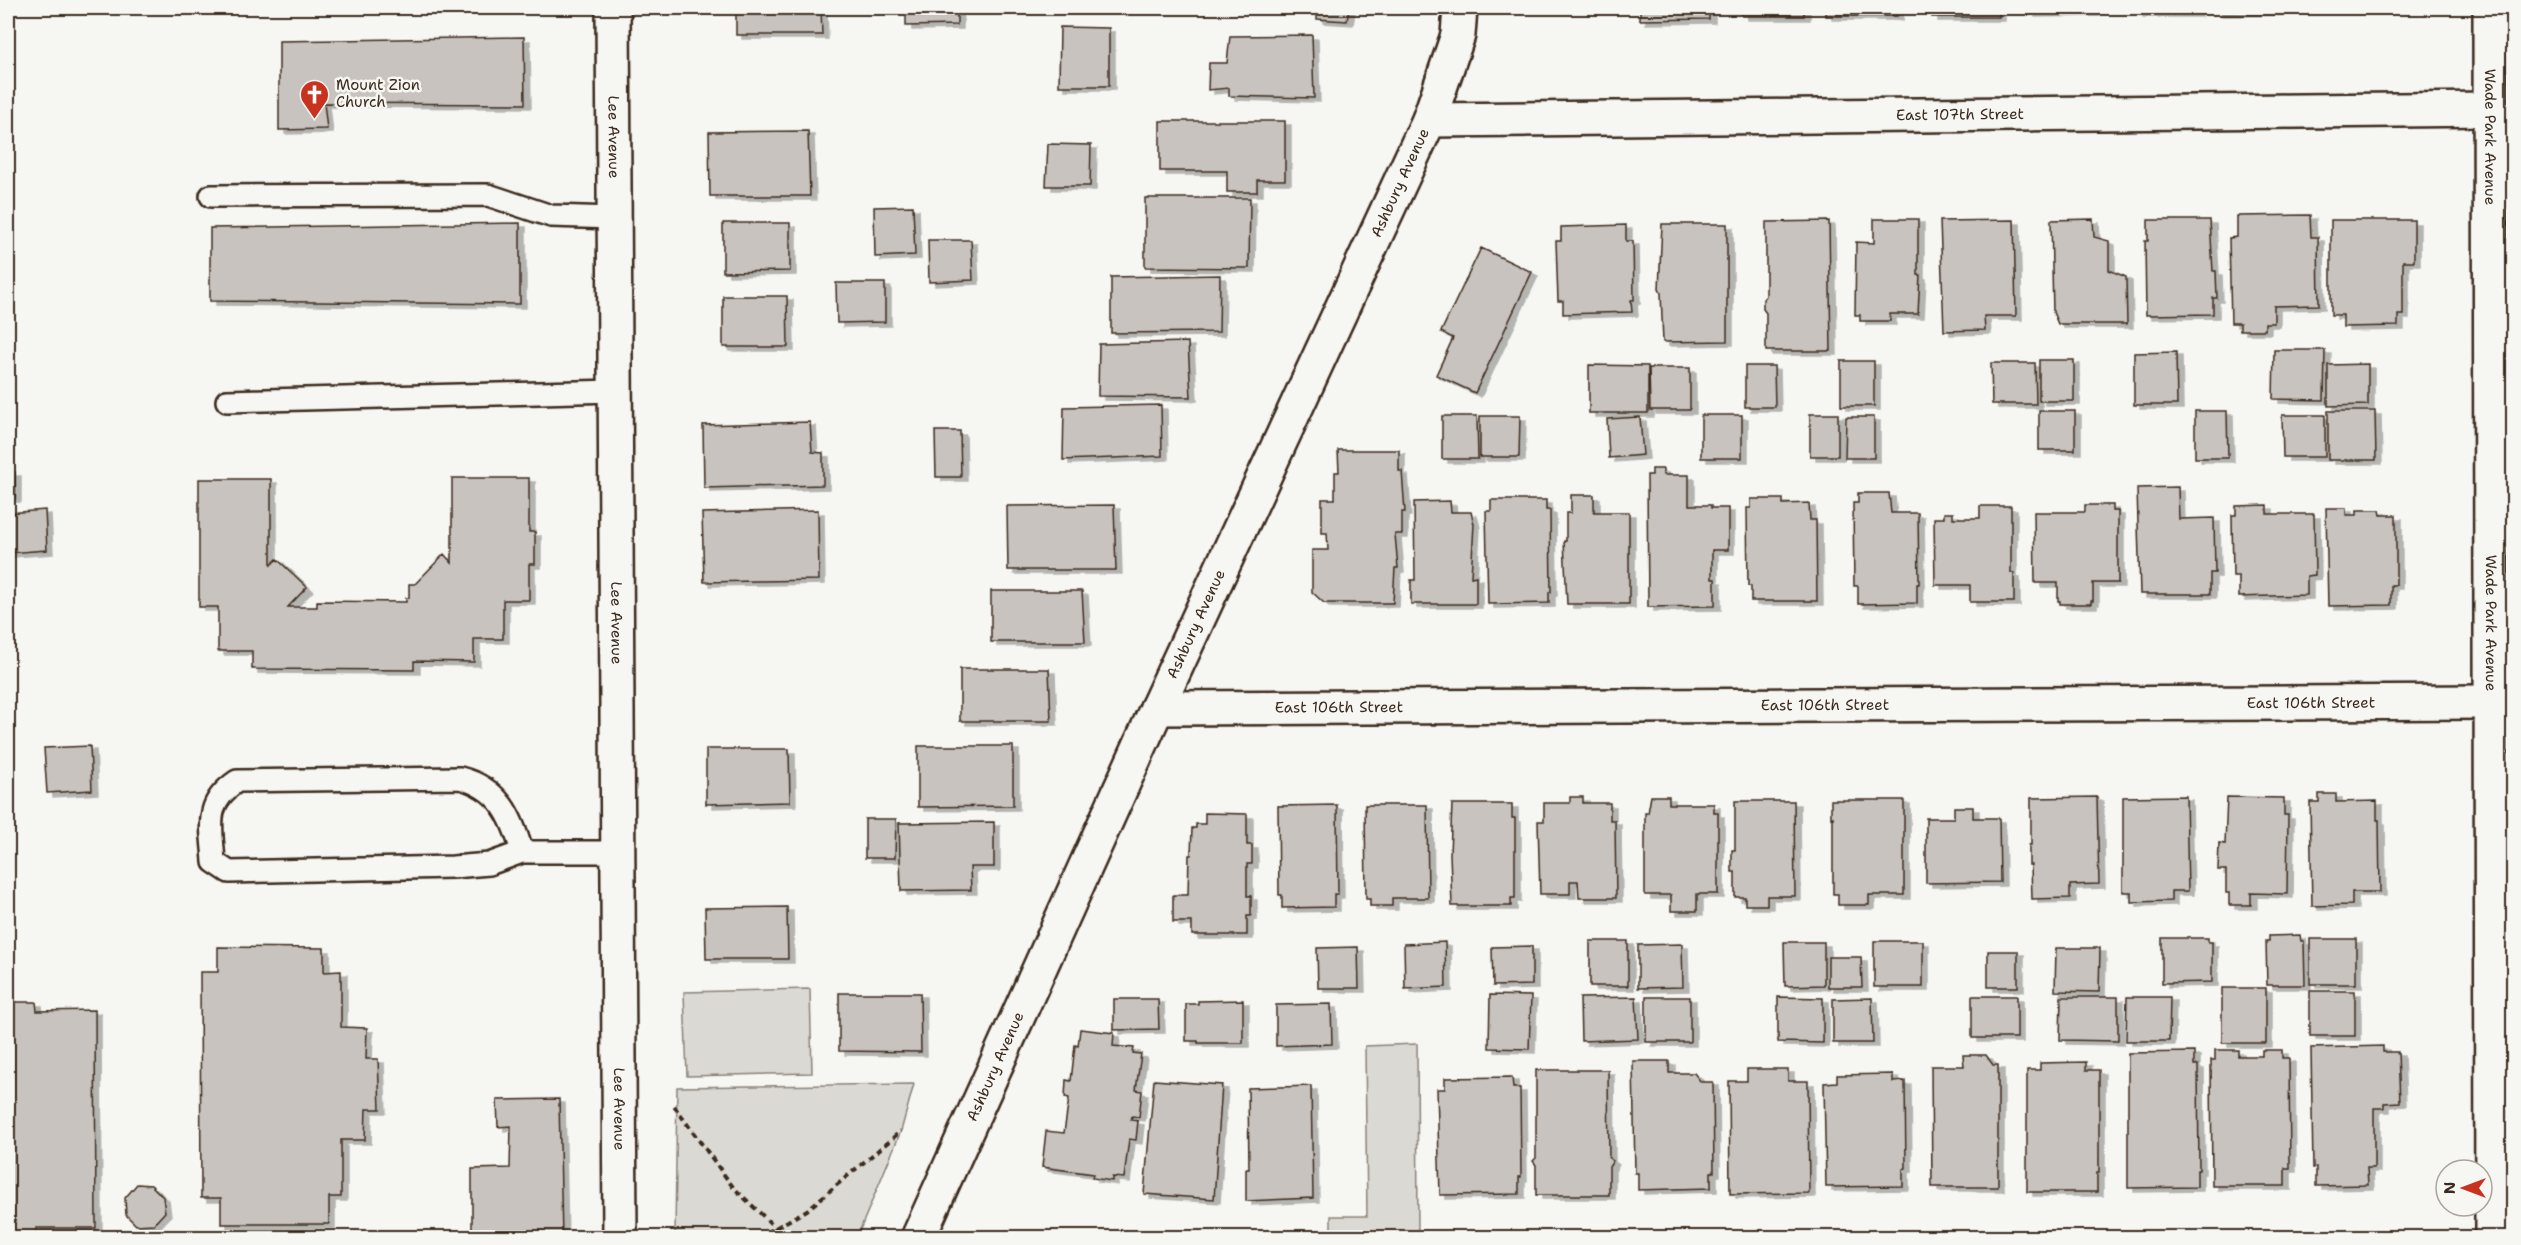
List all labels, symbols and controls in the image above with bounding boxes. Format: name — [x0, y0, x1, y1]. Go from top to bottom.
street label: Wade Park Avenue — [2480, 69, 2500, 205]
place label: Mount Zion Church — [336, 75, 420, 112]
church icon: Mount Zion Church — [299, 78, 331, 120]
street label: Lee Avenue — [603, 96, 624, 178]
street label: East 107th Street — [1896, 104, 2024, 125]
street label: Ashbury Avenue — [1366, 125, 1434, 241]
street label: Wade Park Avenue — [2481, 555, 2501, 691]
street label: Ashbury Avenue — [1162, 566, 1230, 682]
street label: Lee Avenue — [606, 582, 627, 664]
street label: East 106th Street — [2247, 693, 2375, 713]
street label: East 106th Street — [1761, 695, 1889, 715]
street label: East 106th Street — [1275, 697, 1403, 717]
street label: Ashbury Avenue — [962, 1009, 1029, 1125]
street label: Lee Avenue — [609, 1067, 630, 1150]
north arrow — [2434, 1158, 2494, 1218]
text: N — [2439, 1182, 2460, 1194]

